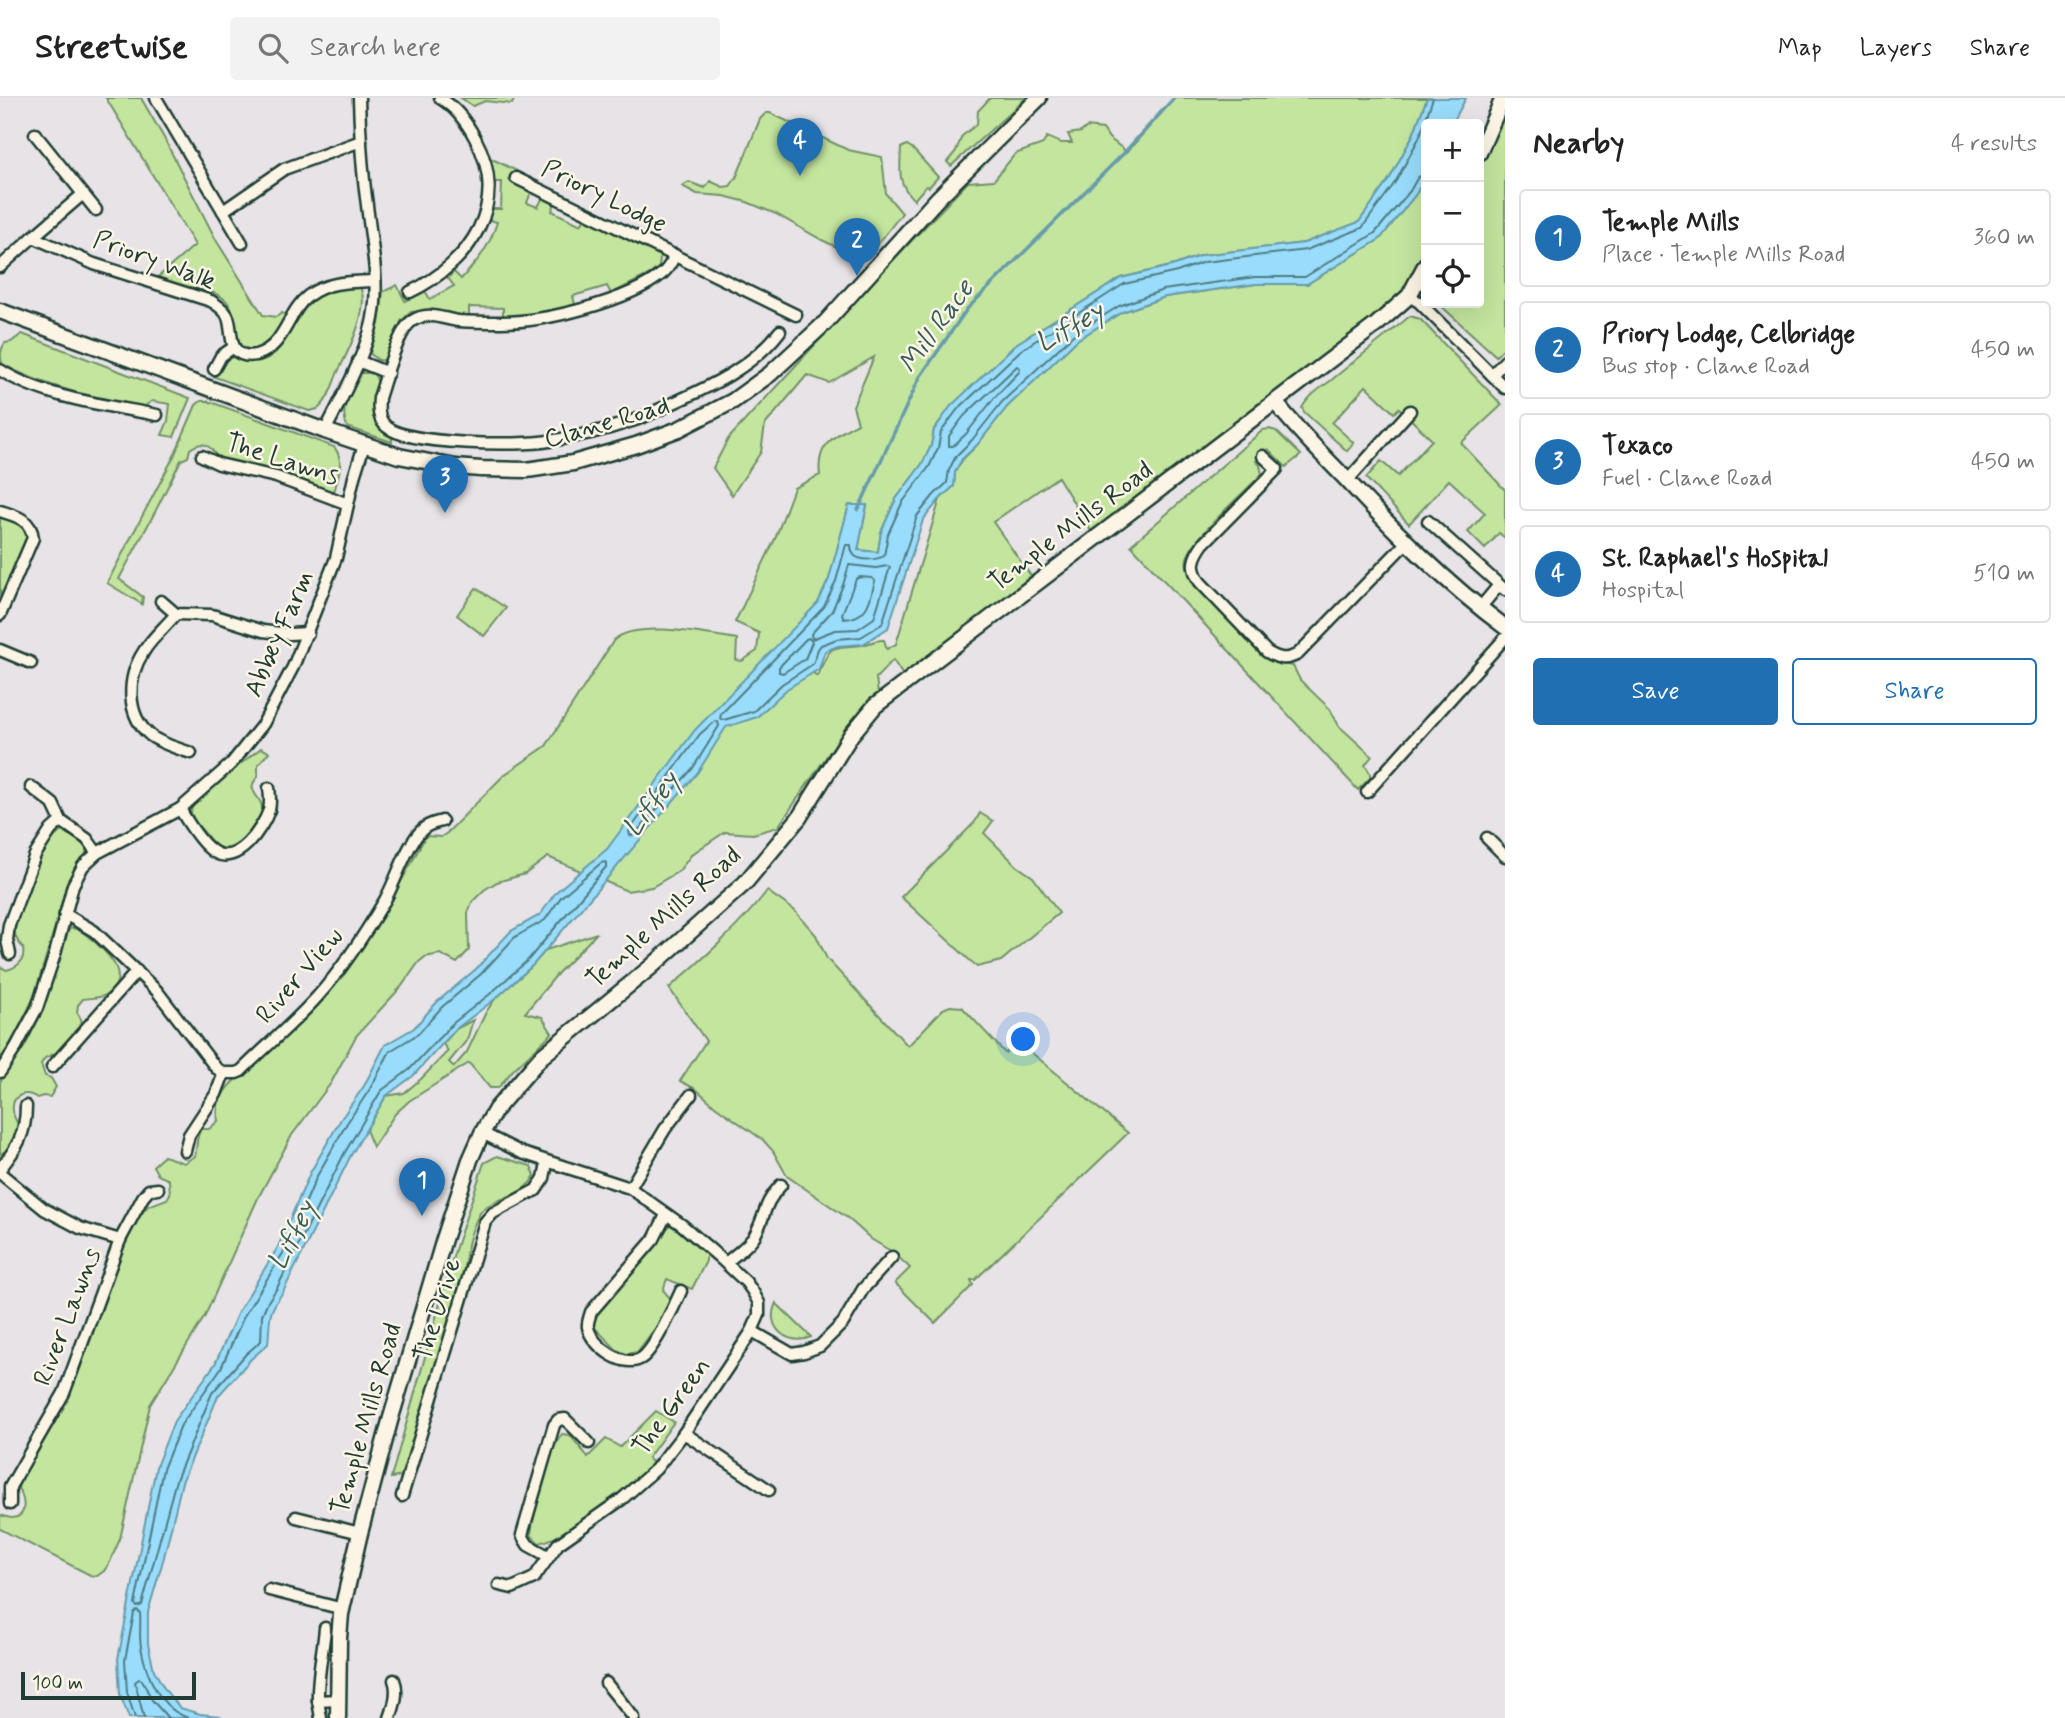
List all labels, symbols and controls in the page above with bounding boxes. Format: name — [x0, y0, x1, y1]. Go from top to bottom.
search box — [230, 17, 720, 80]
text: Streetwise — [35, 26, 188, 70]
icon: search — [254, 29, 292, 67]
text: Search here — [310, 31, 441, 65]
text: Map — [1778, 33, 1822, 64]
text: Layers — [1860, 33, 1932, 64]
text: Share — [1970, 33, 2030, 64]
pin: 4 — [777, 118, 823, 176]
map controls — [1421, 119, 1484, 308]
button: + — [1421, 119, 1484, 182]
text: Nearby — [1533, 124, 1624, 163]
text: 4 results — [1951, 129, 2037, 159]
street label: Priory Lodge — [536, 152, 672, 242]
button: − — [1421, 182, 1484, 245]
text: Temple Mills — [1602, 206, 1739, 240]
pin: 2 — [834, 218, 880, 276]
street label: Priory Walk — [88, 223, 220, 299]
text: 1 — [1553, 223, 1563, 253]
text: 360 m — [1974, 223, 2035, 253]
text: Place · Temple Mills Road — [1602, 240, 1845, 270]
button: locate — [1421, 245, 1484, 308]
water label: Mill Race — [891, 272, 984, 381]
water label: Liffey — [1029, 293, 1112, 362]
text: Priory Lodge, Celbridge — [1602, 318, 1855, 352]
text: 2 — [1552, 335, 1564, 365]
text: 450 m — [1971, 335, 2035, 365]
text: Bus stop · Clane Road — [1602, 352, 1810, 382]
street label: Clane Road — [540, 389, 674, 457]
street label: The Lawns — [221, 426, 343, 494]
text: Texaco — [1602, 430, 1673, 464]
text: 3 — [1553, 447, 1563, 477]
text: 450 m — [1971, 447, 2035, 477]
street label: Temple Mills Road — [982, 454, 1160, 600]
pin: 3 — [422, 455, 468, 513]
text: Fuel · Clane Road — [1602, 464, 1772, 494]
text: St. Raphael's Hospital — [1602, 542, 1828, 576]
text: 4 — [1551, 559, 1565, 589]
text: 510 m — [1973, 559, 2035, 589]
street label: Abbey Farm — [237, 565, 323, 703]
text: Hospital — [1602, 576, 1684, 606]
button: Save — [1533, 658, 1778, 725]
button: Share — [1792, 658, 2037, 725]
water label: Liffey — [615, 764, 690, 845]
street label: Temple Mills Road — [579, 839, 749, 997]
street label: River View — [249, 921, 351, 1031]
your location — [1006, 1022, 1040, 1056]
pin: 1 — [399, 1158, 445, 1216]
water label: Liffey — [260, 1194, 327, 1277]
street label: River Lawns — [26, 1243, 110, 1391]
street label: The Drive — [406, 1254, 470, 1366]
street label: Temple Mills Road — [323, 1319, 411, 1519]
street label: The Green — [625, 1351, 719, 1463]
scale bar — [21, 1669, 196, 1701]
text: 100 m — [32, 1671, 83, 1696]

